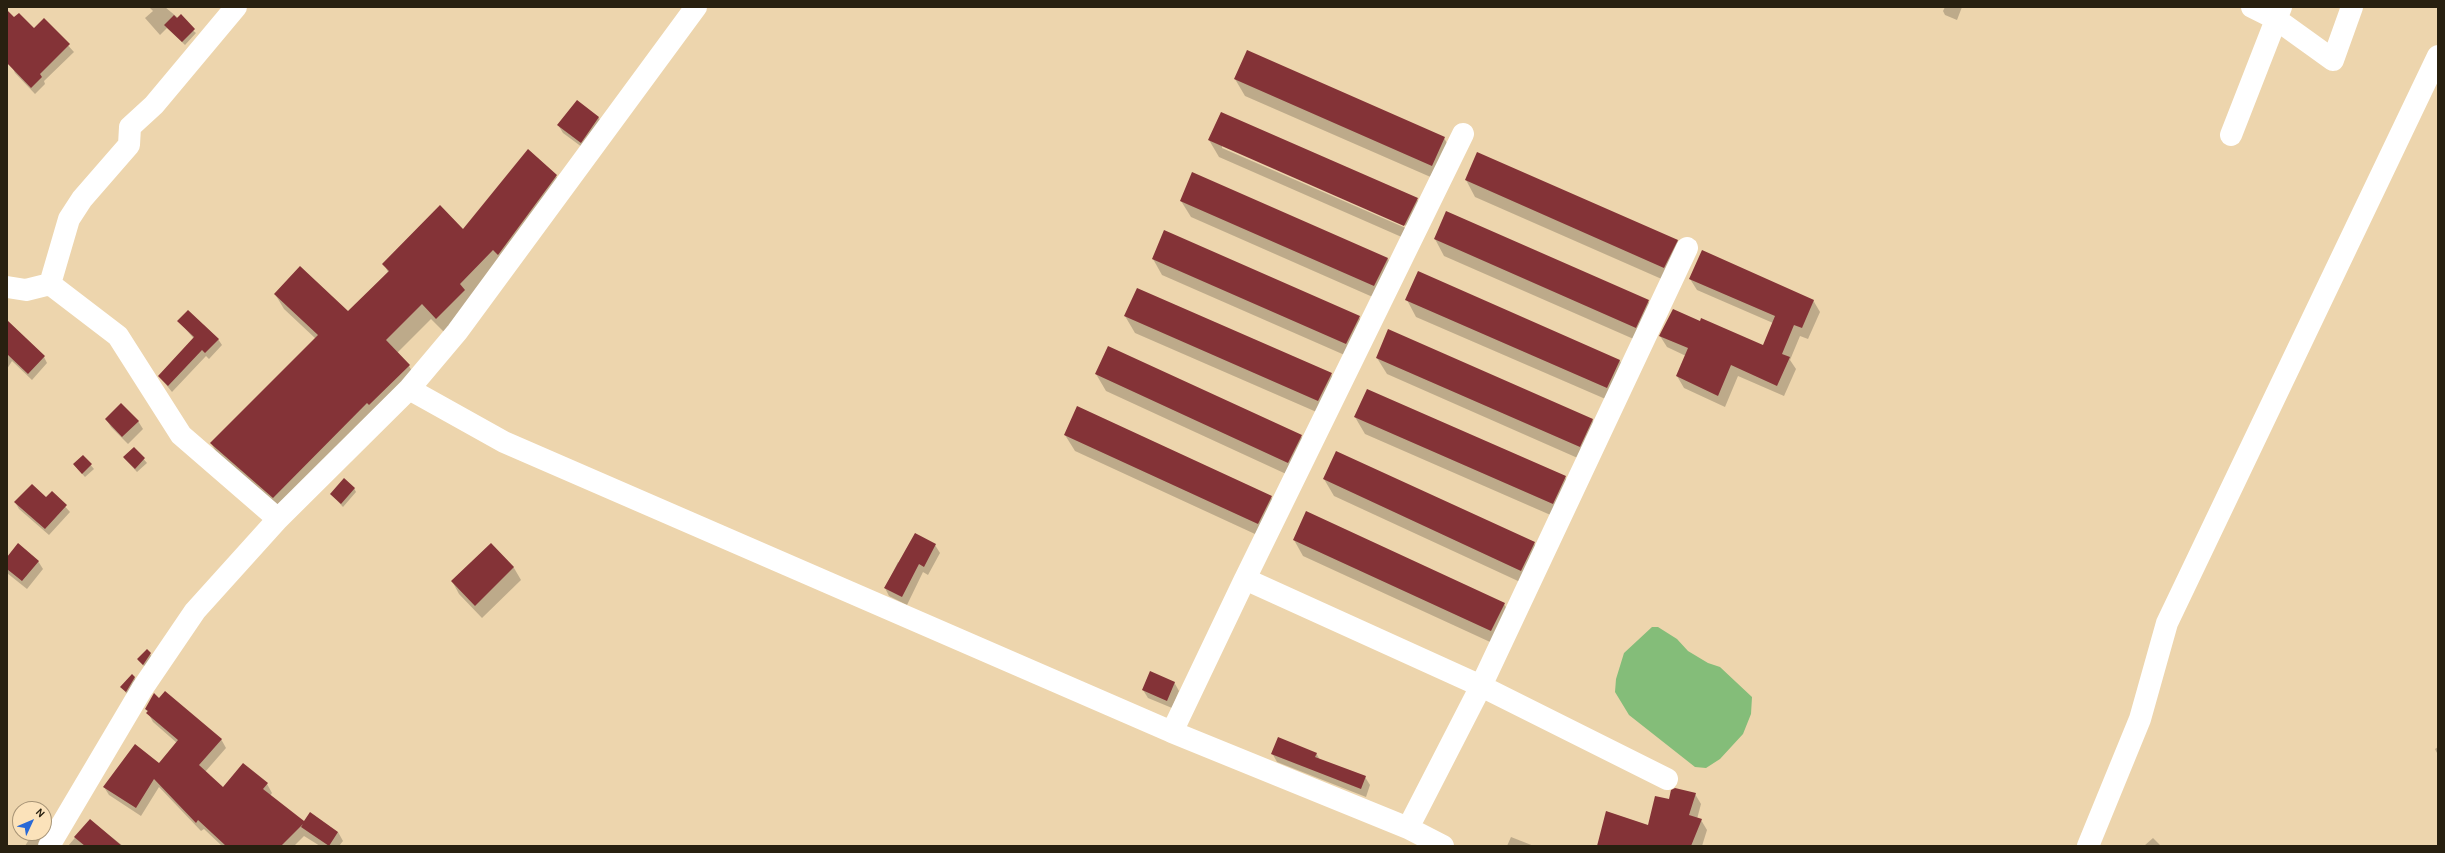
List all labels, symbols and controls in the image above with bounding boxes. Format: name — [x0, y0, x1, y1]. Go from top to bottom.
north arrow — [12, 801, 52, 841]
text: N — [33, 806, 48, 820]

